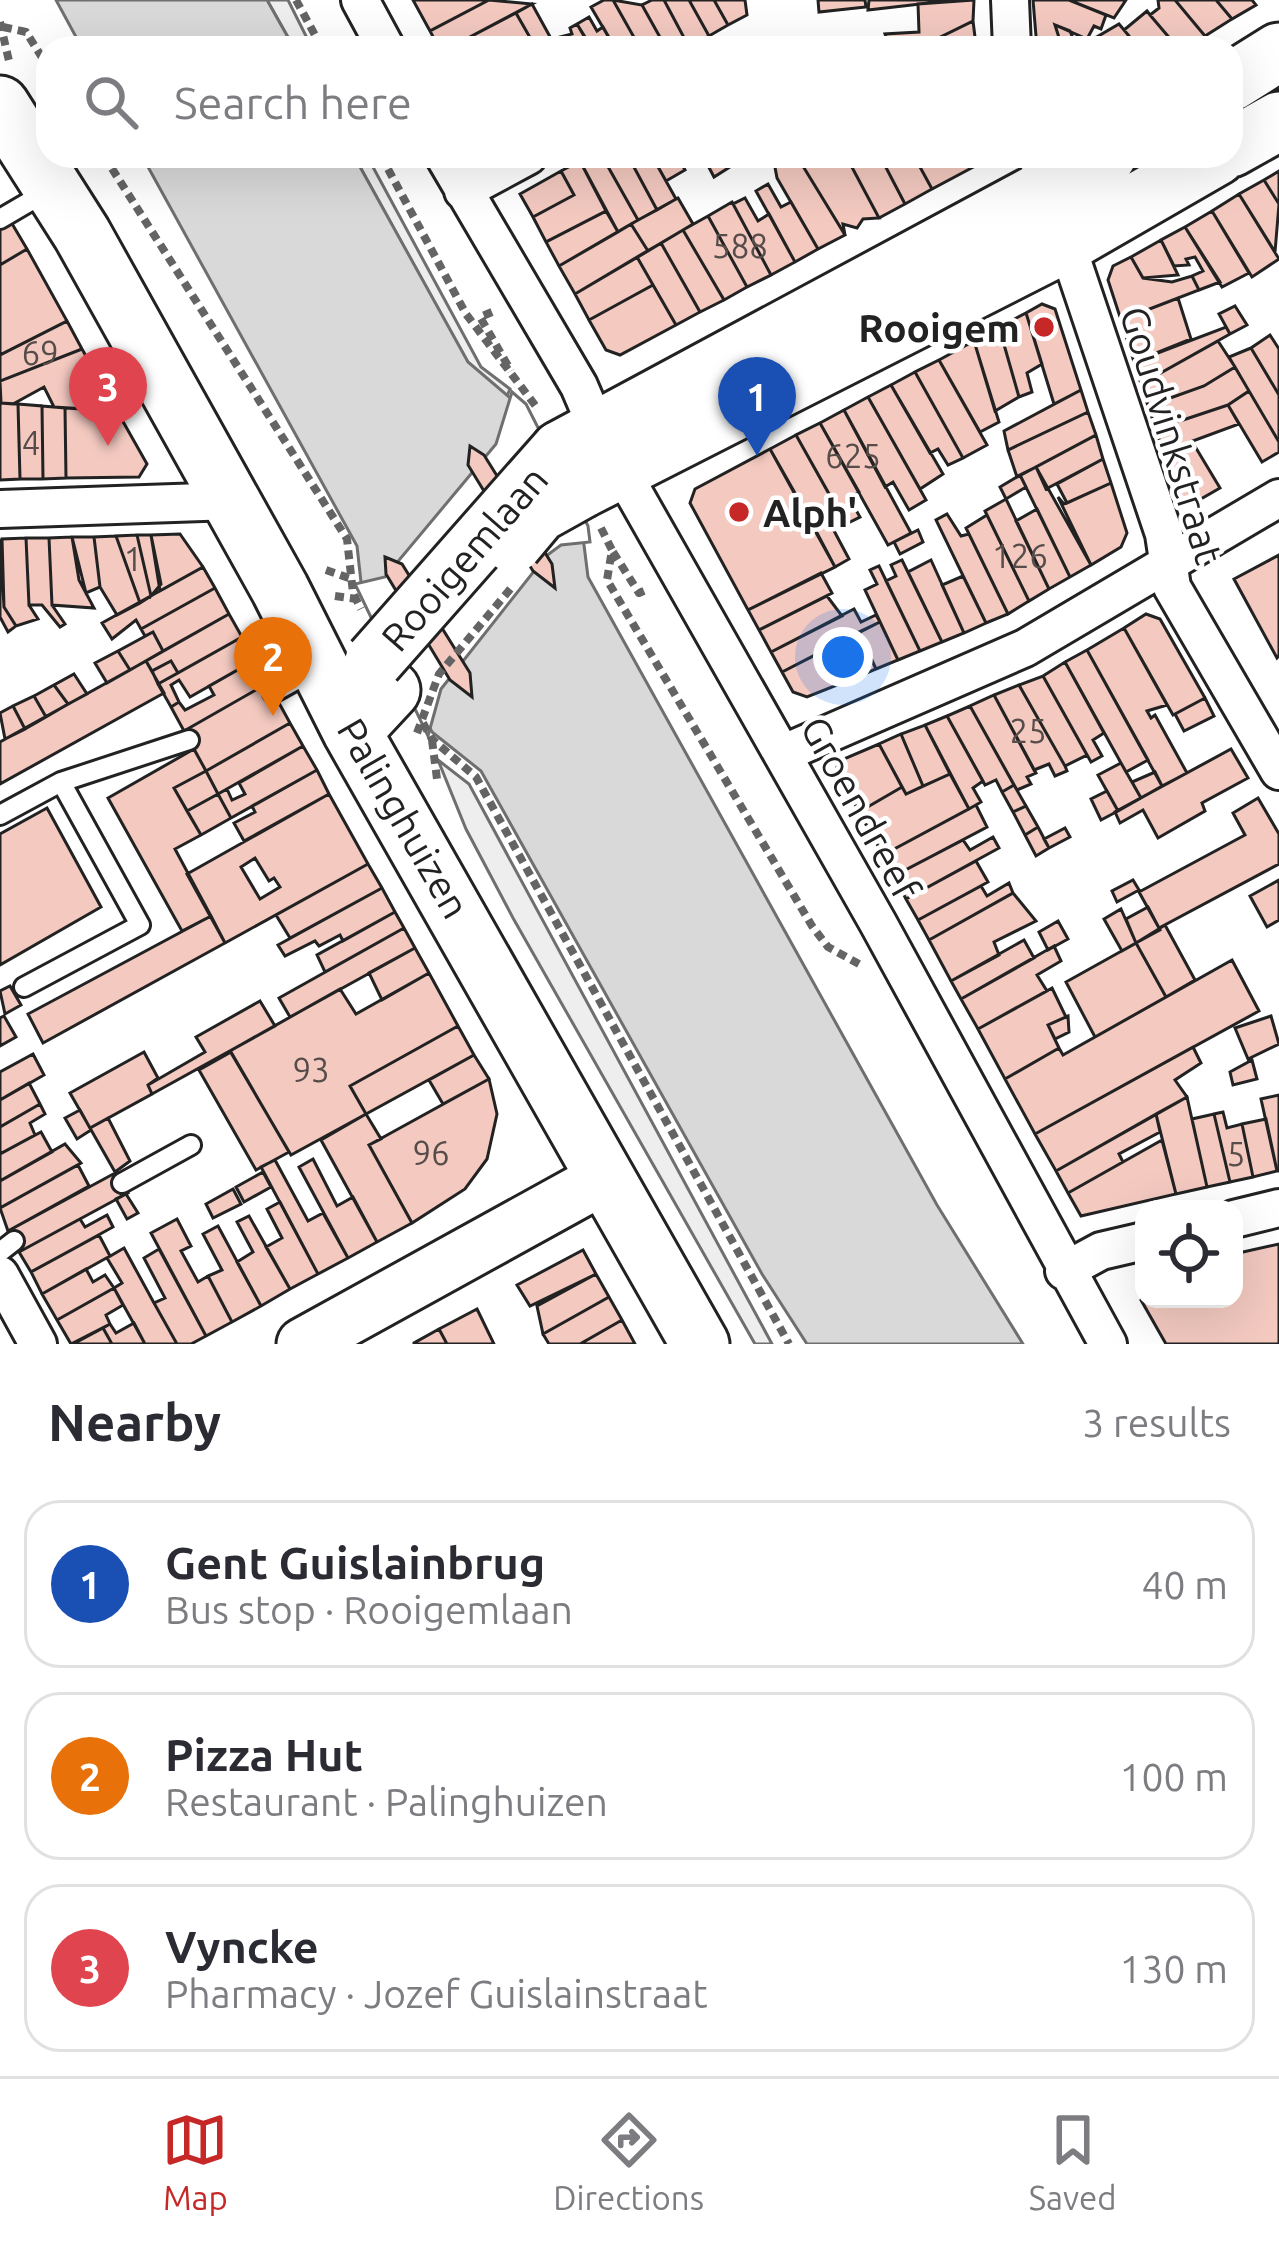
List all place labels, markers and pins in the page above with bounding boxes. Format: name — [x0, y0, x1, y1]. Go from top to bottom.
place label: Rooigem — [858, 306, 1020, 349]
marker: Rooigem — [1031, 314, 1057, 340]
pin: 3 — [69, 347, 147, 446]
pin: 1 — [718, 357, 796, 456]
place label: Alph' — [763, 491, 857, 534]
marker: Alph' — [726, 499, 752, 525]
pin: 2 — [234, 617, 312, 716]

